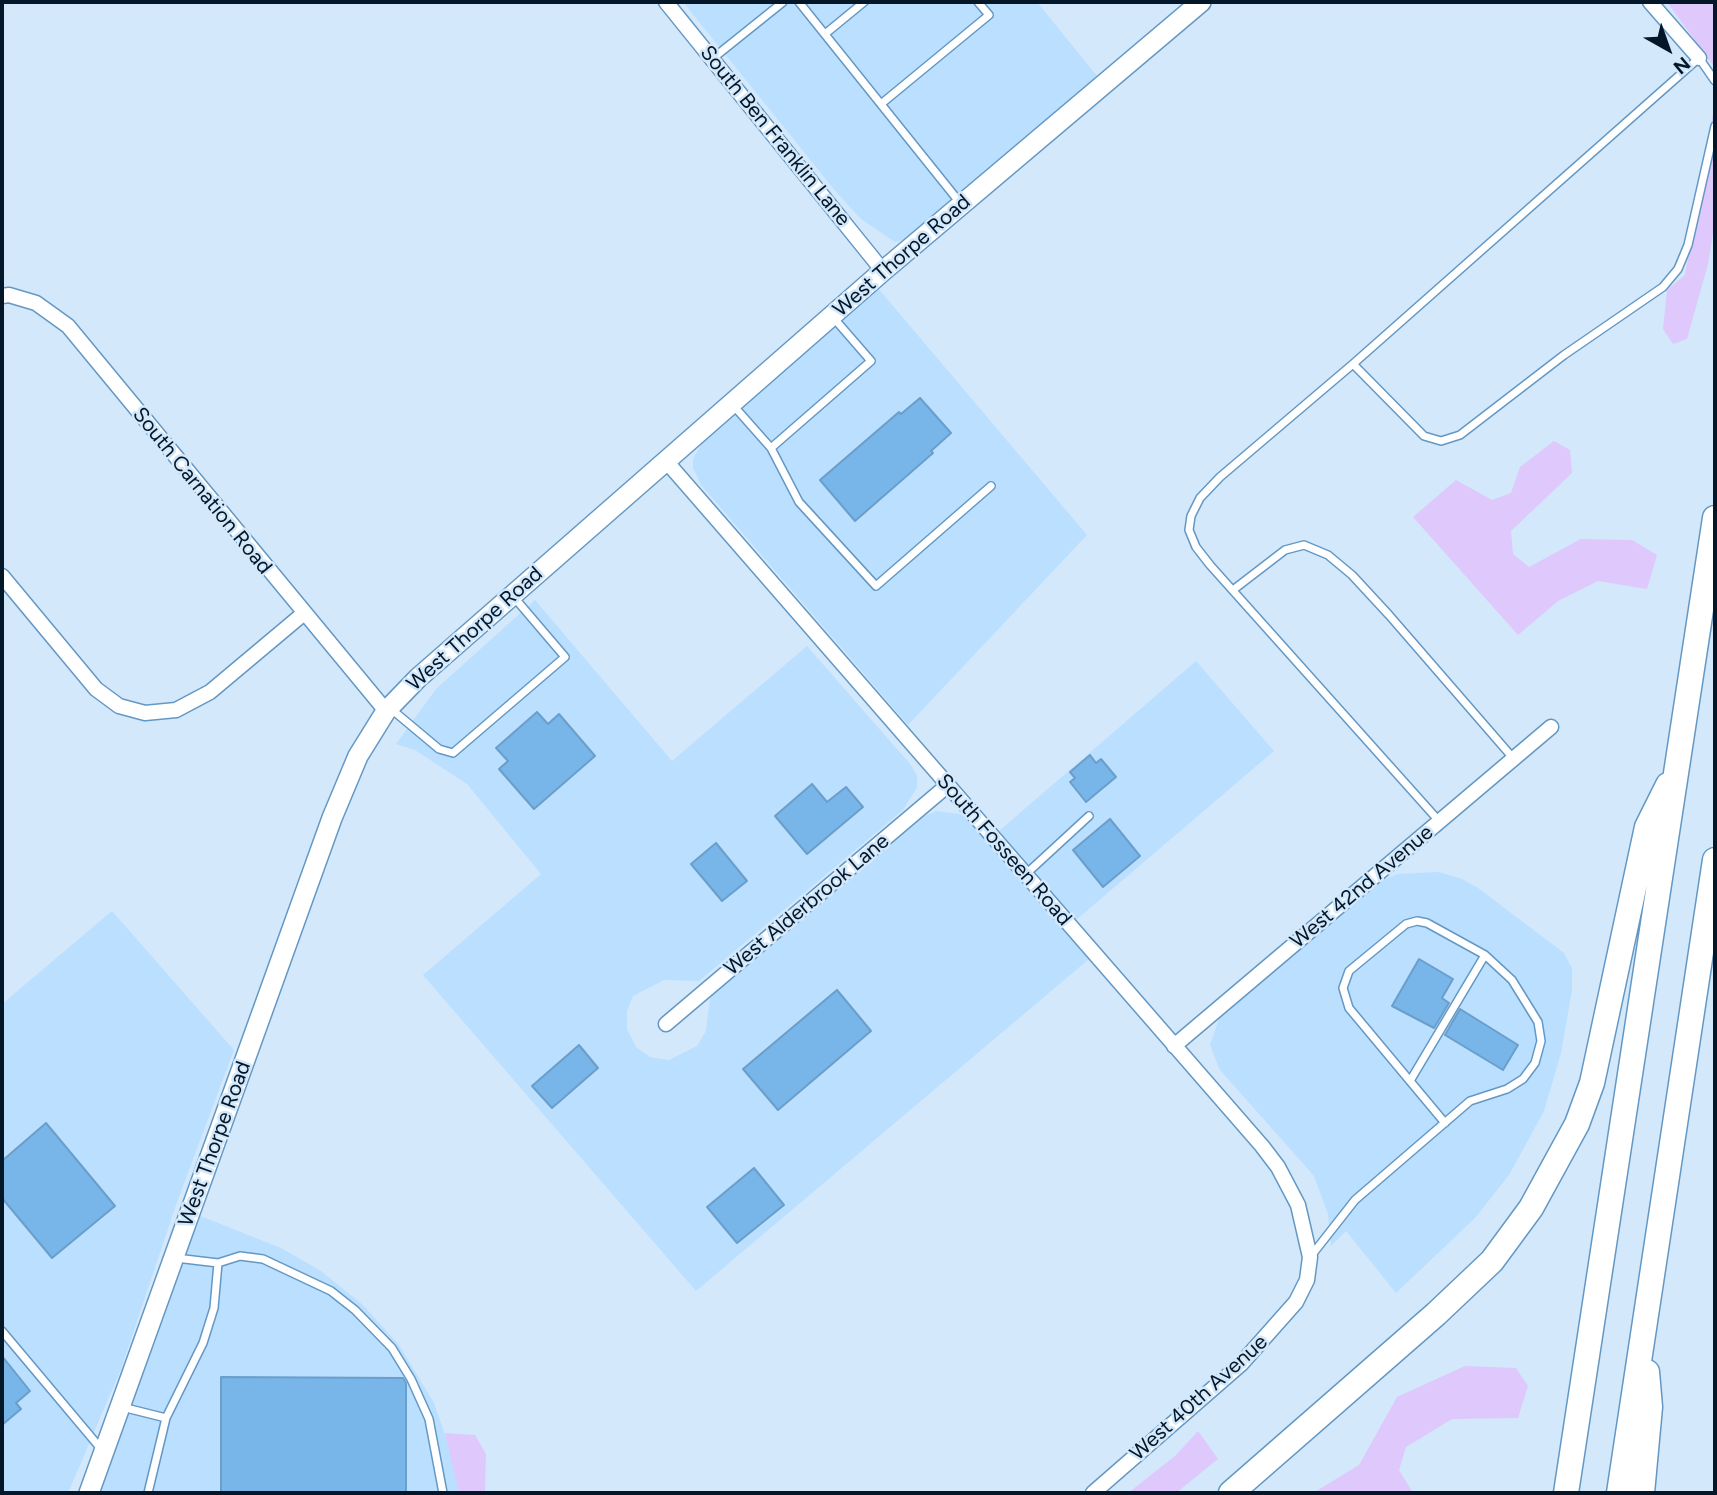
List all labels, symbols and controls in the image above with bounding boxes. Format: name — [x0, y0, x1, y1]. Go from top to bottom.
north arrow — [1633, 14, 1703, 84]
street label: South Ben Franklin Lane — [694, 41, 856, 231]
text: N — [1669, 52, 1695, 79]
street label: West Thorpe Road — [828, 190, 976, 322]
street label: South Carnation Road — [127, 403, 277, 579]
street label: West Thorpe Road — [402, 562, 548, 696]
street label: South Fosseen Road — [931, 769, 1077, 931]
street label: West 42nd Avenue — [1285, 820, 1439, 954]
street label: West Alderbrook Lane — [719, 829, 895, 981]
street label: West Thorpe Road — [173, 1058, 257, 1230]
street label: West 40th Avenue — [1125, 1330, 1273, 1466]

